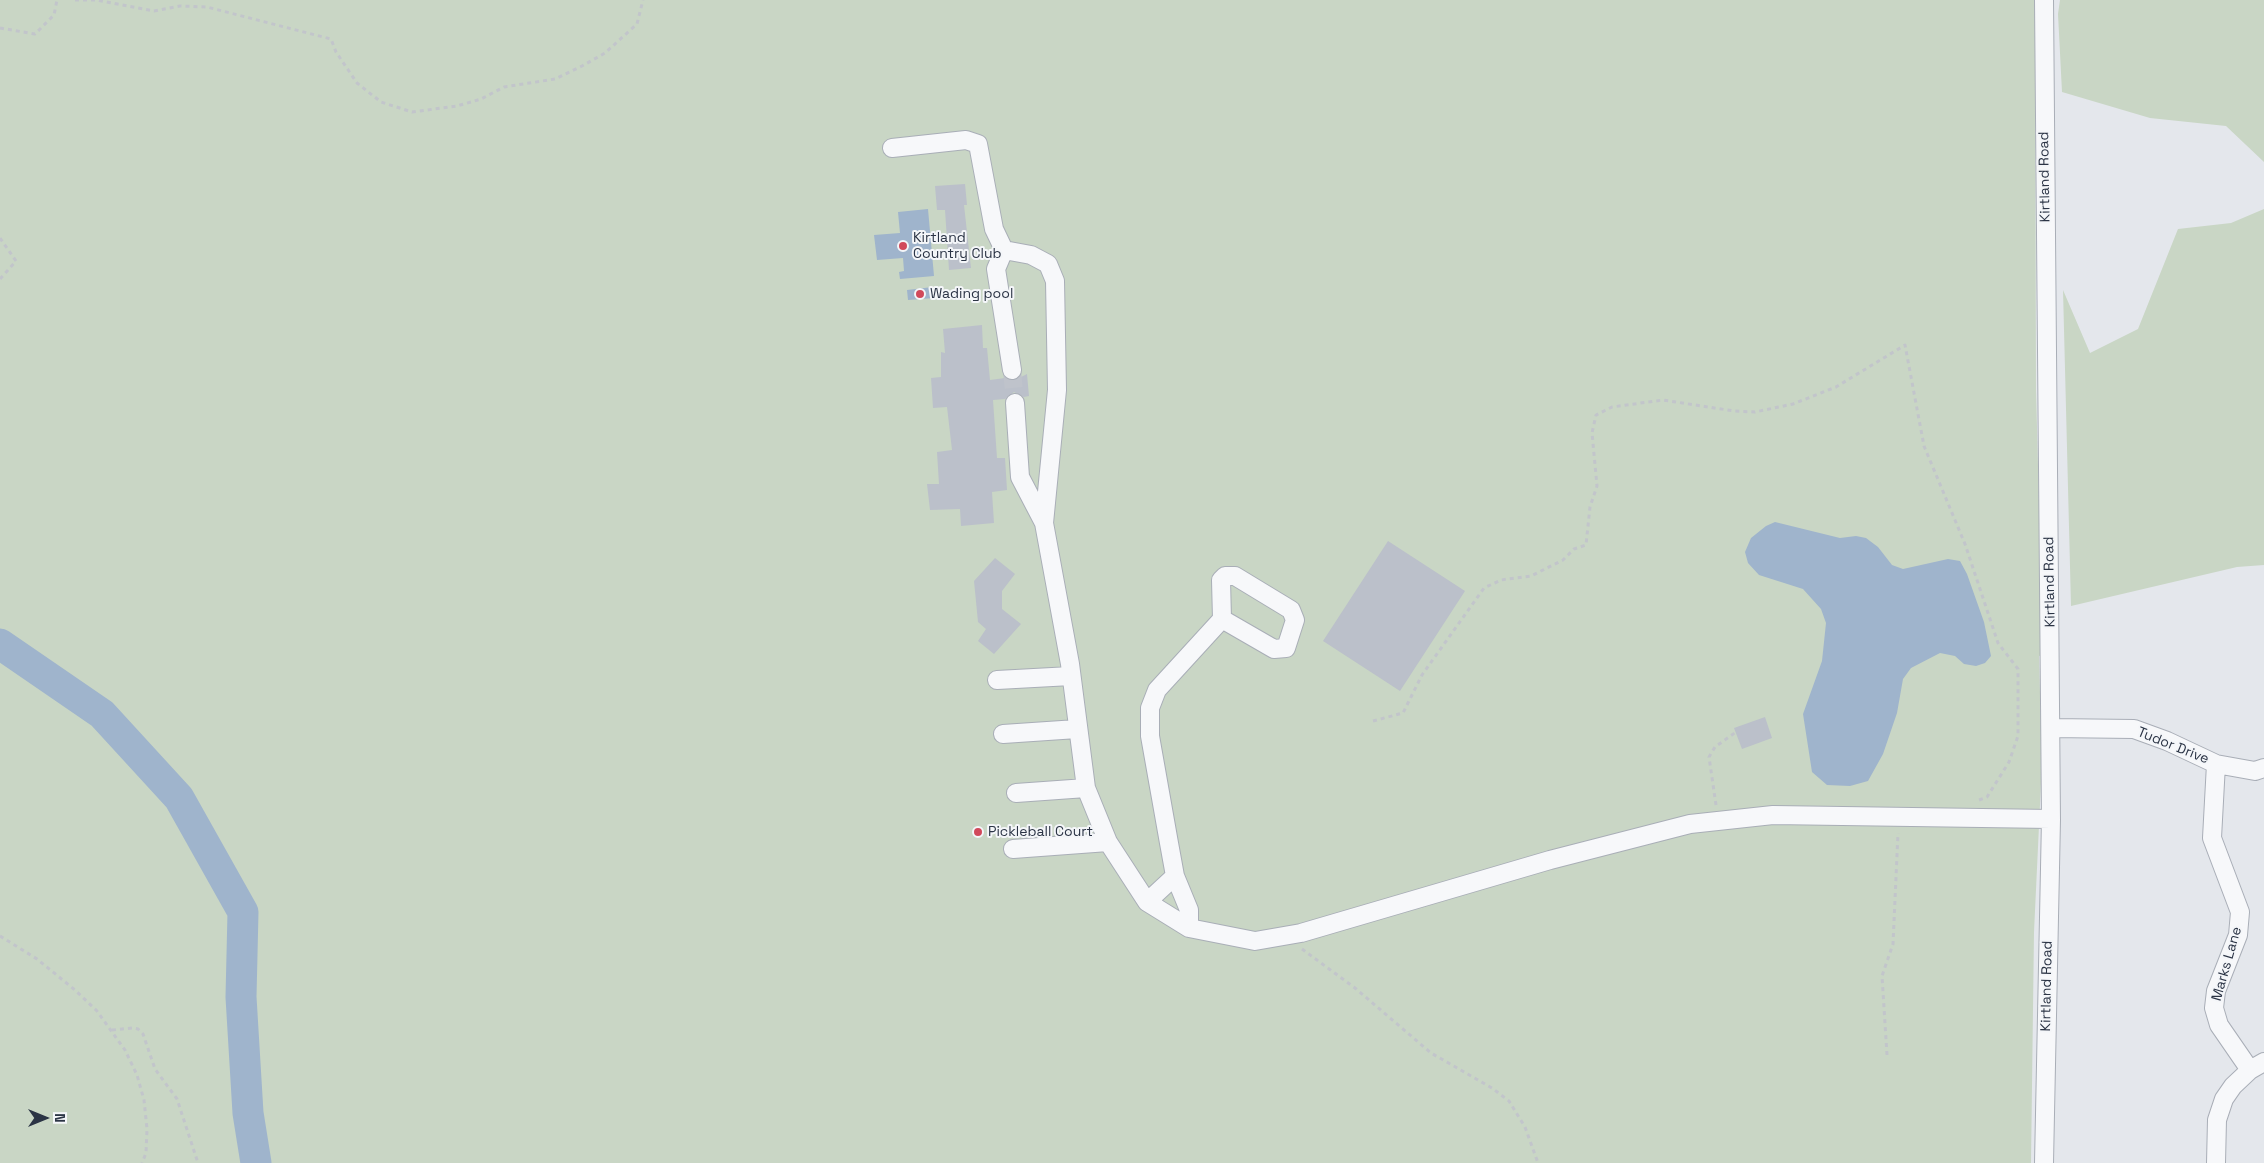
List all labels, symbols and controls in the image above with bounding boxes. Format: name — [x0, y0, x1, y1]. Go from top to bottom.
street label: Kirtland Road — [2036, 131, 2054, 223]
place label: Kirtland Country Club — [913, 230, 1001, 262]
marker: Kirtland Country Club — [897, 240, 909, 252]
place label: Wading pool — [930, 286, 1013, 302]
marker: Wading pool — [914, 288, 926, 300]
street label: Kirtland Road — [2041, 536, 2059, 628]
street label: Tudor Drive — [2135, 724, 2211, 768]
place label: Pickleball Court — [988, 824, 1093, 840]
marker: Pickleball Court — [972, 826, 984, 838]
street label: Marks Lane — [2208, 925, 2246, 1003]
street label: Kirtland Road — [2038, 940, 2056, 1032]
north arrow — [20, 1093, 70, 1143]
text: N — [51, 1113, 69, 1123]

